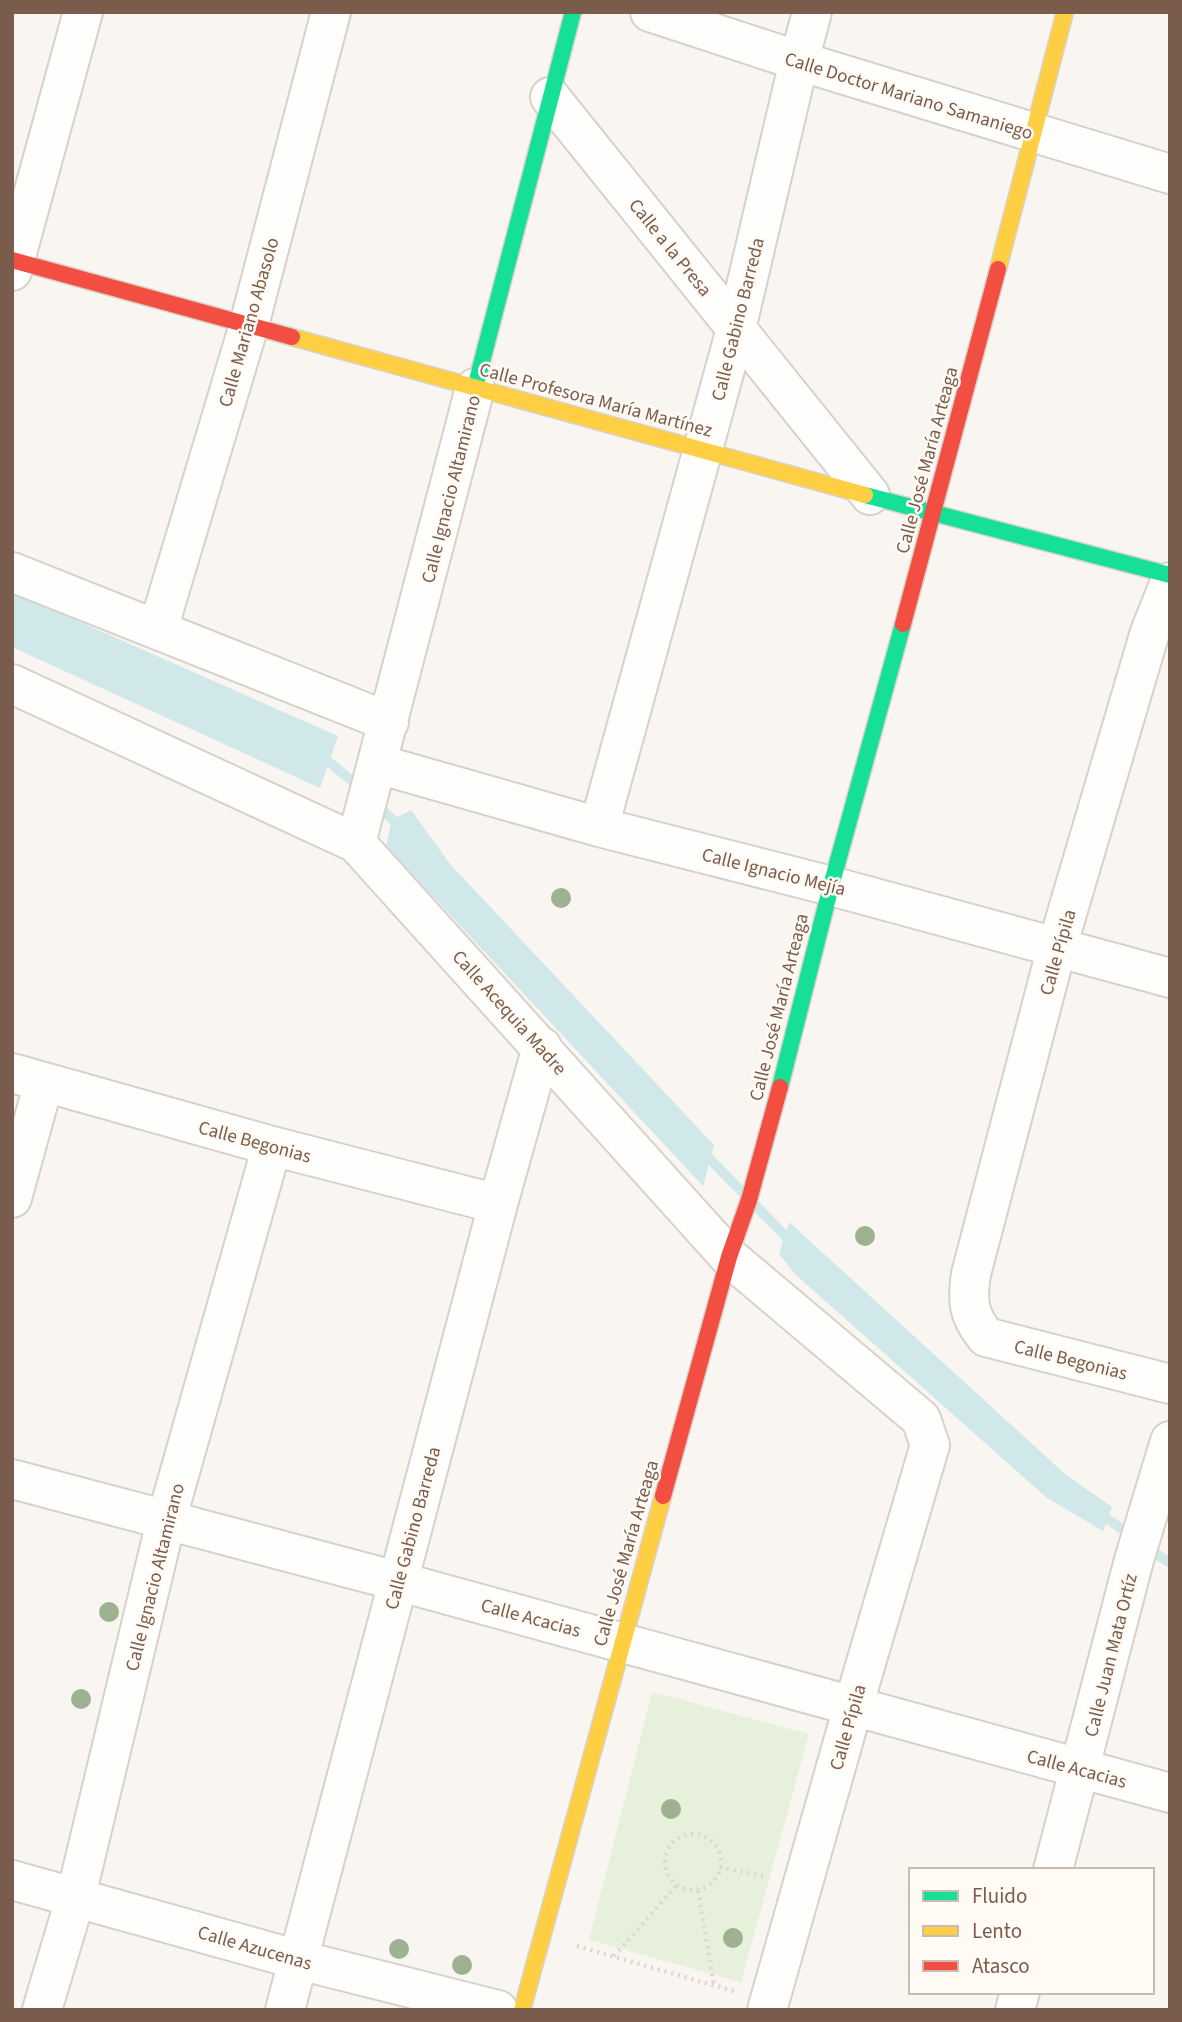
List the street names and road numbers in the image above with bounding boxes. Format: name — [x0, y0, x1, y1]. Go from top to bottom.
street label: Calle Doctor Mariano Samaniego — [781, 46, 1036, 147]
street label: Calle a la Presa — [622, 193, 718, 303]
street label: Calle Mariano Abasolo — [212, 234, 287, 411]
street label: Calle Gabino Barreda — [705, 235, 772, 404]
street label: Calle Profesora María Martínez — [476, 356, 715, 445]
street label: Calle José María Arteaga — [889, 364, 965, 557]
street label: Calle Ignacio Altamirano — [415, 393, 488, 586]
street label: Calle Ignacio Mejía — [699, 842, 848, 903]
street label: Calle Pípila — [1033, 906, 1084, 999]
street label: Calle José María Arteaga — [743, 911, 816, 1104]
street label: Calle Acequia Madre — [445, 945, 572, 1082]
street label: Calle Begonias — [195, 1114, 314, 1171]
street label: Calle Begonias — [1011, 1333, 1130, 1388]
street label: Calle Gabino Barreda — [379, 1444, 448, 1613]
street label: Calle José María Arteaga — [587, 1457, 666, 1650]
street label: Calle Ignacio Altamirano — [119, 1481, 192, 1674]
street label: Calle Juan Mata Ortíz — [1078, 1571, 1145, 1740]
street label: Calle Acacias — [478, 1592, 584, 1645]
street label: Calle Pípila — [823, 1681, 874, 1774]
street label: Calle Acacias — [1024, 1743, 1130, 1796]
street label: Calle Azucenas — [194, 1919, 315, 1978]

